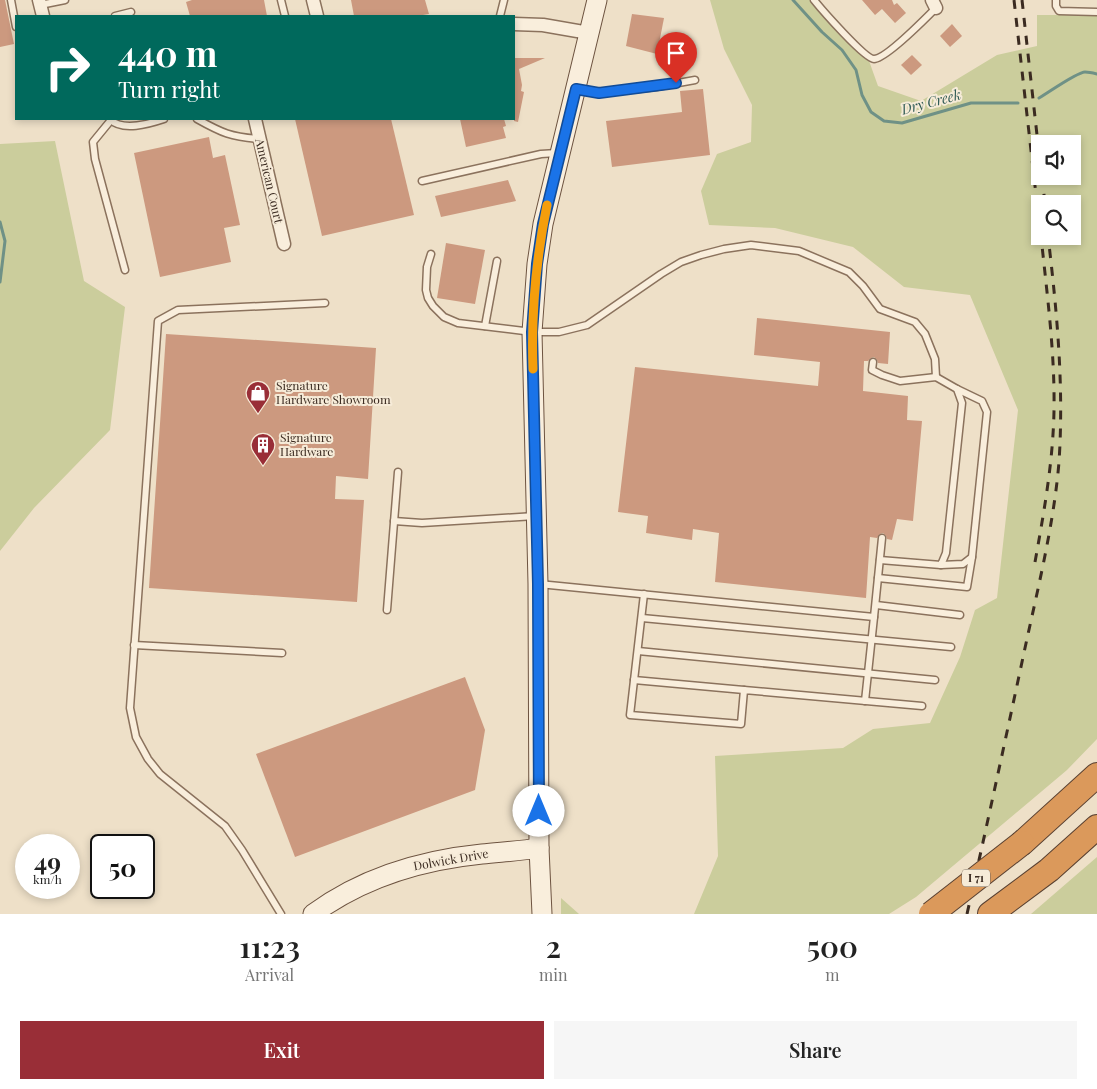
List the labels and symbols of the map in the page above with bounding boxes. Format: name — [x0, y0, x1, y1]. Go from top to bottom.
pin — [655, 32, 697, 83]
water label: Dry Creek — [898, 84, 963, 119]
street label: American Court — [252, 136, 288, 225]
place label: Signature Hardware Showroom — [276, 377, 391, 407]
shop icon: Signature Hardware Showroom — [245, 380, 271, 414]
place label: Signature Hardware — [280, 429, 333, 459]
building icon: Signature Hardware — [250, 432, 276, 466]
position arrow — [512, 784, 564, 836]
speed limit sign: 50 — [90, 834, 155, 899]
street label: Dolwick Drive — [412, 845, 490, 873]
road number: I 71 — [962, 870, 990, 886]

